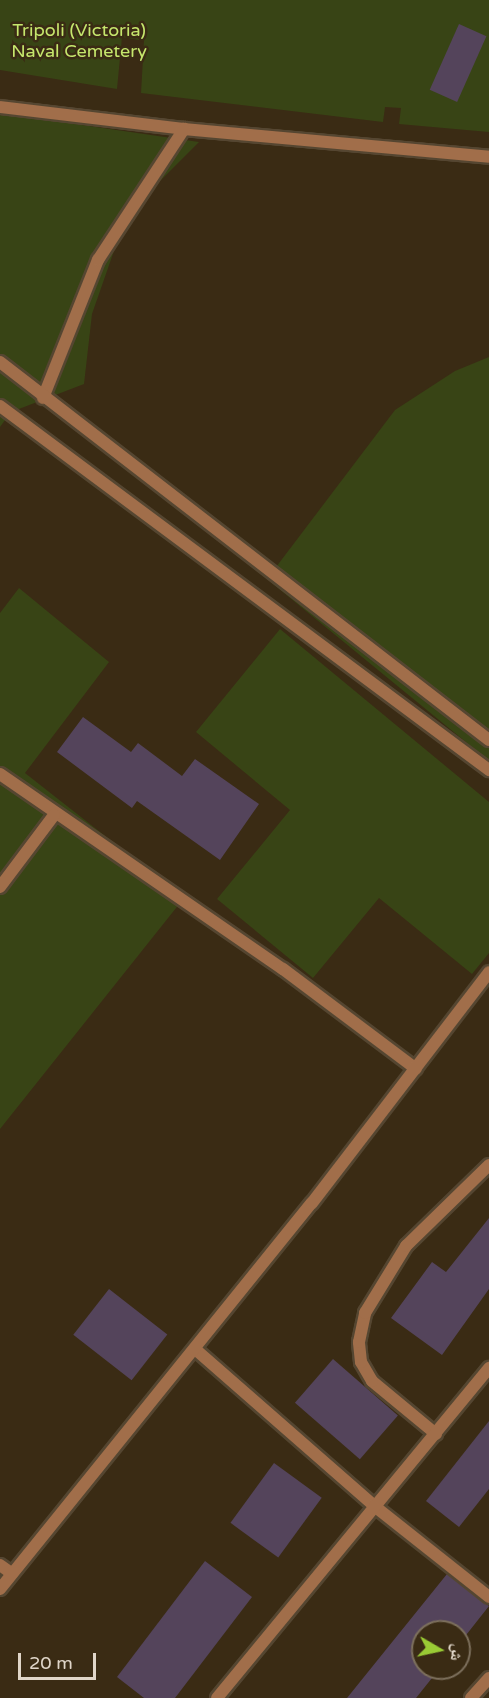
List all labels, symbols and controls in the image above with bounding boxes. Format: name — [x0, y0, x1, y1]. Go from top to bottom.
park label: Tripoli (Victoria) Naval Cemetery — [11, 20, 147, 63]
north arrow — [411, 1620, 471, 1680]
scale bar — [21, 1641, 99, 1679]
text: ش — [446, 1643, 468, 1662]
text: 20 m — [29, 1652, 73, 1674]

